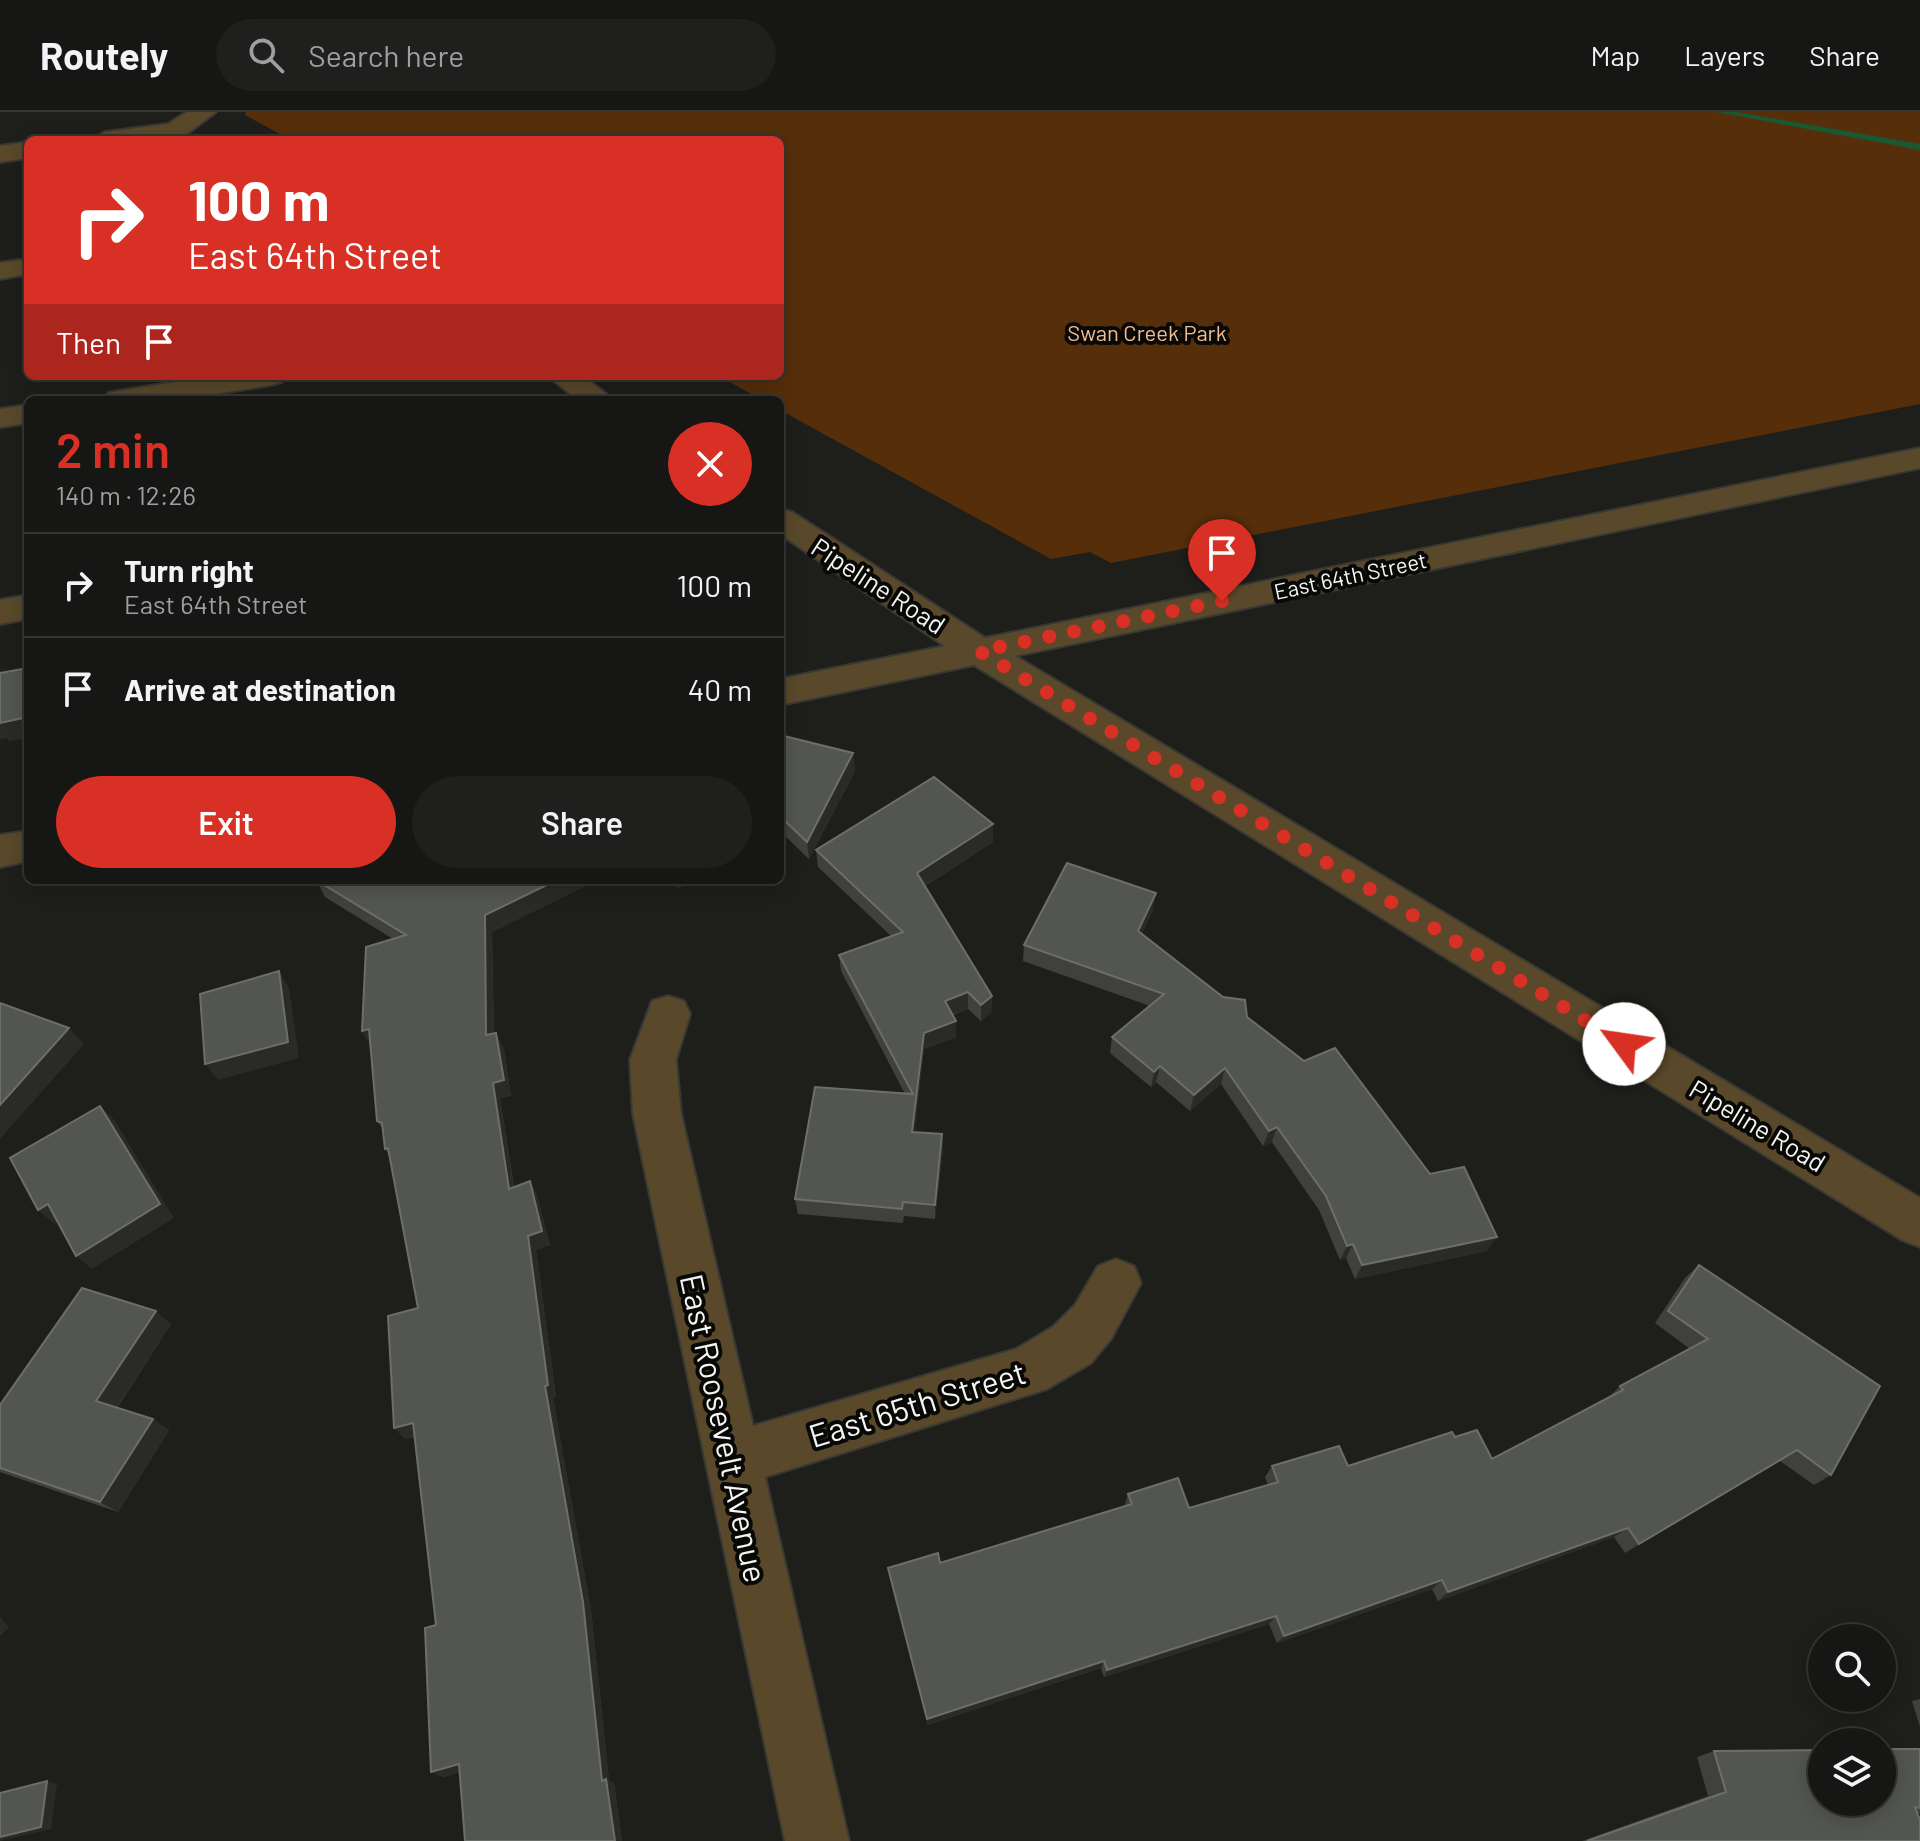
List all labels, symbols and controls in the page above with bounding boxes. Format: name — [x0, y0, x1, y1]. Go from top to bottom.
search box — [216, 19, 776, 91]
text: Routely — [40, 32, 168, 78]
icon: search — [244, 33, 288, 77]
text: Search here — [308, 37, 464, 73]
text: Map — [1590, 38, 1640, 72]
text: Layers — [1684, 38, 1765, 72]
text: Share — [1809, 38, 1880, 72]
text: 100 m — [188, 165, 330, 232]
icon: right — [56, 168, 160, 272]
text: East 64th Street — [188, 233, 442, 276]
park label: Swan Creek Park — [1067, 319, 1227, 345]
icon: arrive — [137, 320, 181, 364]
text: Then — [56, 324, 121, 360]
text: 2 min — [56, 420, 170, 478]
button: close — [668, 422, 752, 506]
text: 140 m · 12:26 — [56, 479, 196, 510]
pin — [1188, 519, 1256, 601]
street label: Pipeline Road — [806, 530, 952, 640]
icon: arrive — [1200, 531, 1244, 575]
street label: East 64th Street — [1271, 546, 1429, 604]
text: Turn right — [124, 552, 254, 588]
icon: right — [56, 563, 100, 607]
text: 100 m — [677, 567, 752, 603]
text: East 64th Street — [124, 588, 308, 619]
icon: arrive — [56, 667, 100, 711]
text: Arrive at destination — [124, 671, 396, 707]
text: 40 m — [688, 671, 752, 707]
button: Exit — [56, 776, 396, 868]
button: Share — [412, 776, 752, 868]
position arrow — [1582, 1002, 1666, 1086]
street label: Pipeline Road — [1684, 1072, 1832, 1178]
street label: East Roosevelt Avenue — [674, 1270, 776, 1586]
street label: East 65th Street — [804, 1352, 1030, 1454]
map controls — [1808, 1624, 1896, 1816]
button: search — [1808, 1624, 1896, 1712]
button: layers — [1808, 1728, 1896, 1816]

